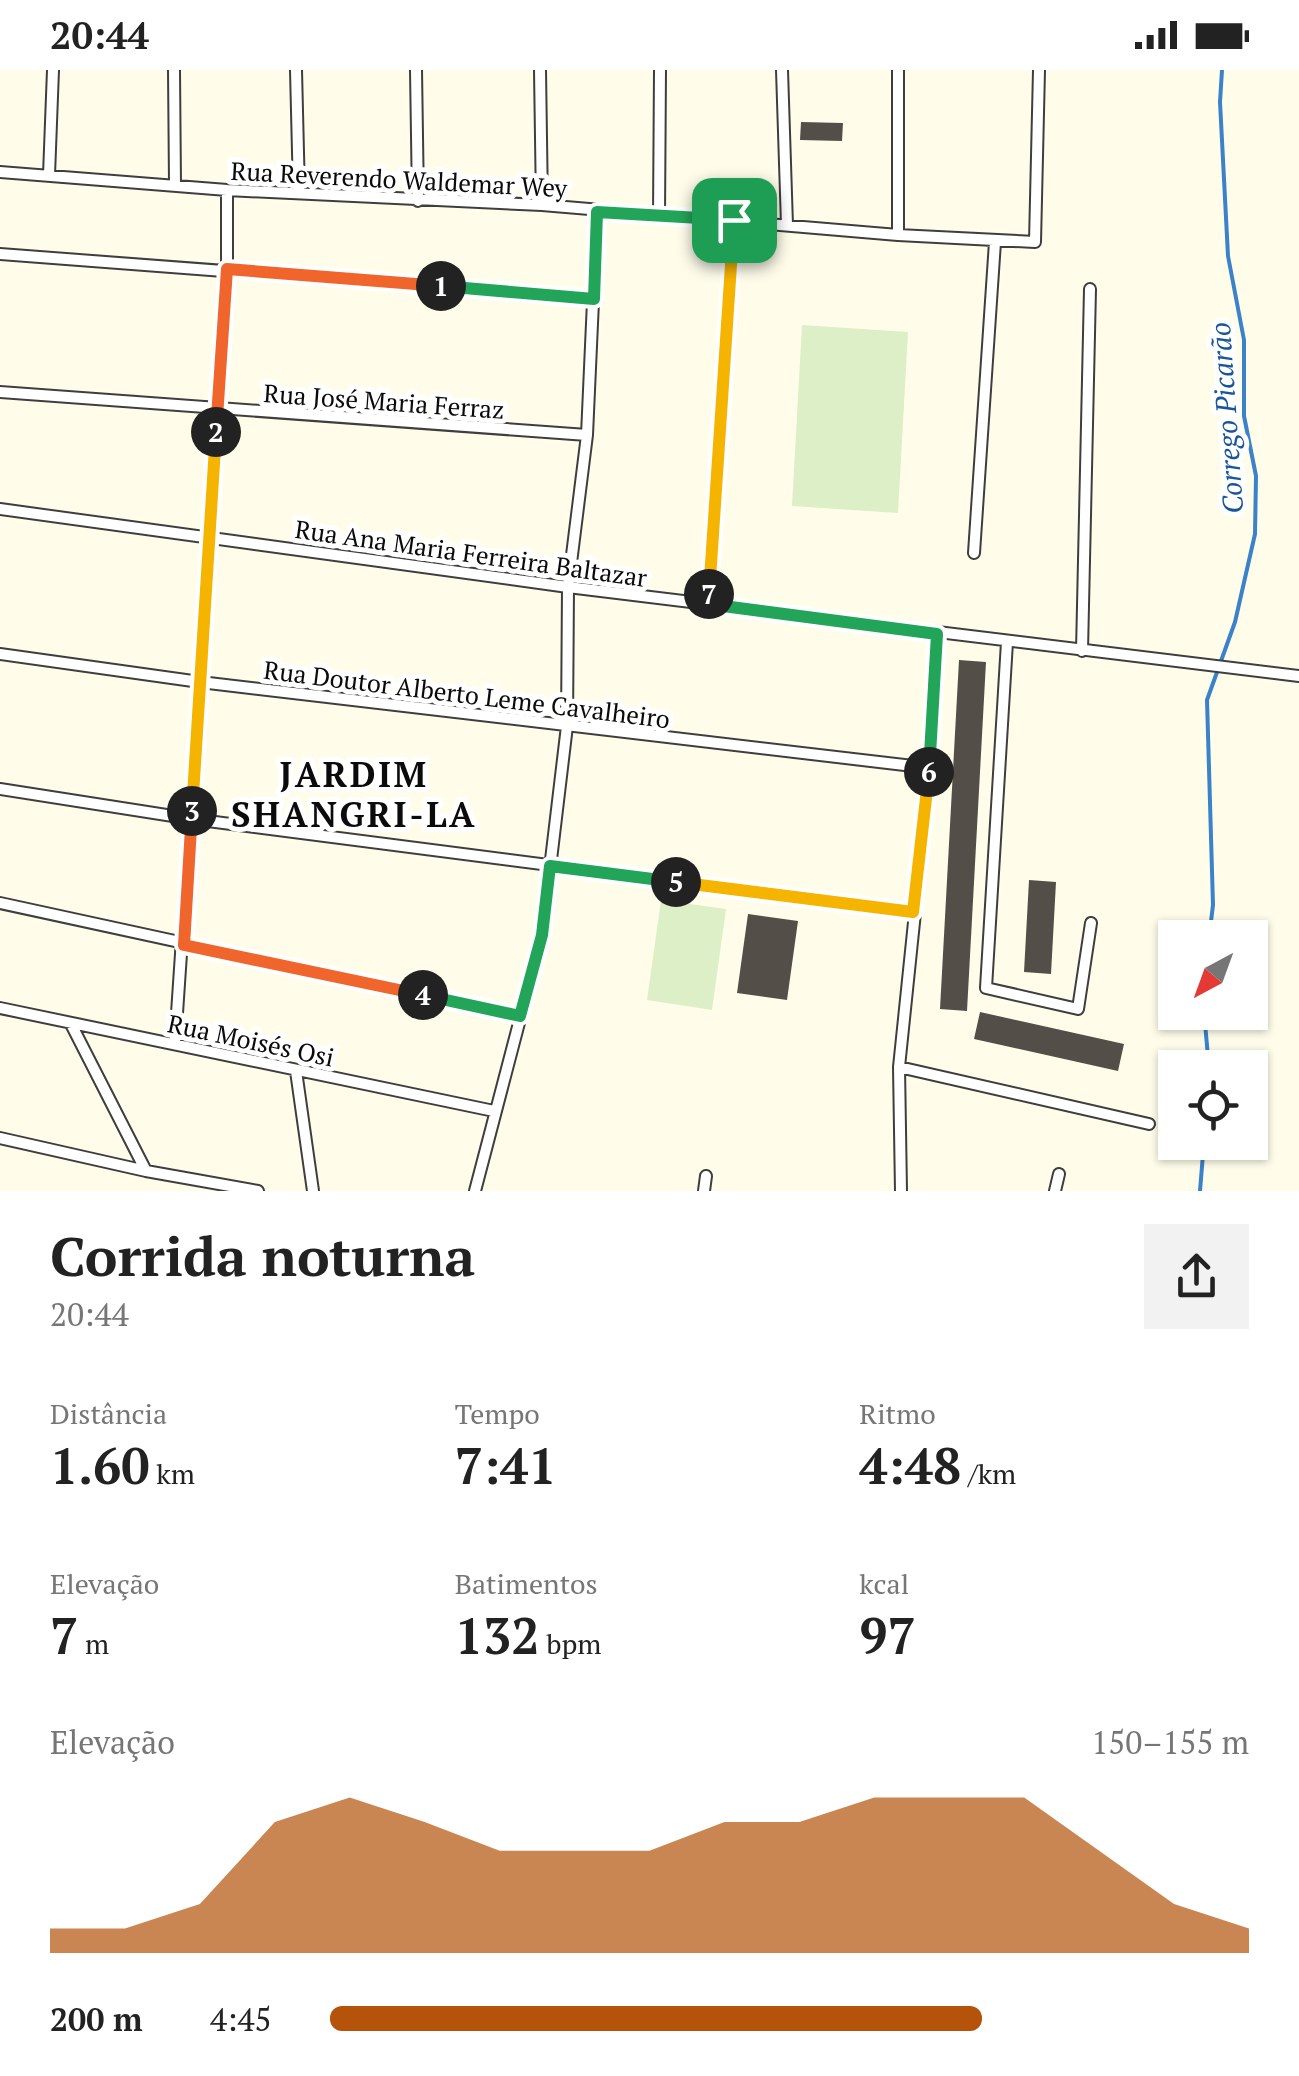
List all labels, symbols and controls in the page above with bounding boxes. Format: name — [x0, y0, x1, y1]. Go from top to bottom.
text: 20:44 — [50, 10, 149, 60]
street label: Rua Reverendo Waldemar Wey — [230, 154, 568, 204]
pin — [692, 178, 777, 263]
icon: arrive — [707, 193, 762, 248]
pin: 1 — [416, 261, 466, 311]
text: 1 — [433, 267, 449, 304]
water label: Corrego Picarão — [1201, 321, 1251, 515]
street label: Rua José Maria Ferraz — [263, 376, 505, 426]
pin: 2 — [191, 407, 241, 457]
text: 2 — [208, 413, 224, 450]
street label: Rua Ana Maria Ferreira Baltazar — [293, 512, 649, 594]
pin: 7 — [684, 569, 734, 619]
text: 7 — [701, 575, 717, 612]
street label: Rua Doutor Alberto Leme Cavalheiro — [262, 653, 672, 735]
pin: 6 — [904, 747, 954, 797]
district label: JARDIM SHANGRI-LA — [231, 751, 477, 837]
text: 6 — [921, 753, 937, 790]
pin: 3 — [167, 786, 217, 836]
text: 3 — [184, 792, 200, 829]
pin: 5 — [651, 857, 701, 907]
text: 5 — [668, 863, 684, 900]
north arrow — [1158, 920, 1268, 1030]
map controls — [1158, 920, 1268, 1160]
pin: 4 — [398, 970, 448, 1020]
text: 4 — [415, 976, 431, 1013]
street label: Rua Moisés Osi — [165, 1006, 337, 1074]
button: locate — [1158, 1050, 1268, 1160]
text: Corrida noturna — [50, 1219, 475, 1292]
button: share — [1144, 1224, 1249, 1329]
text: 20:44 — [50, 1293, 129, 1335]
text: Distância — [50, 1395, 167, 1432]
text: Tempo — [455, 1395, 540, 1432]
text: Ritmo — [859, 1395, 936, 1432]
text: 1.60 — [50, 1432, 150, 1498]
text: 7:41 — [455, 1432, 557, 1498]
text: 4:48 — [859, 1432, 961, 1498]
text: km — [150, 1455, 195, 1492]
text: /km — [961, 1455, 1016, 1492]
text: Elevação — [50, 1565, 159, 1602]
text: Batimentos — [455, 1565, 598, 1602]
text: kcal — [859, 1565, 909, 1602]
text: 7 — [50, 1602, 78, 1668]
text: 132 — [455, 1602, 539, 1668]
text: 97 — [859, 1602, 916, 1668]
text: m — [78, 1625, 109, 1662]
text: bpm — [539, 1625, 601, 1662]
text: Elevação — [50, 1721, 175, 1763]
text: 150–155 m — [1091, 1721, 1249, 1763]
text: 200 m — [50, 1998, 142, 2040]
text: 4:45 — [210, 1998, 272, 2040]

